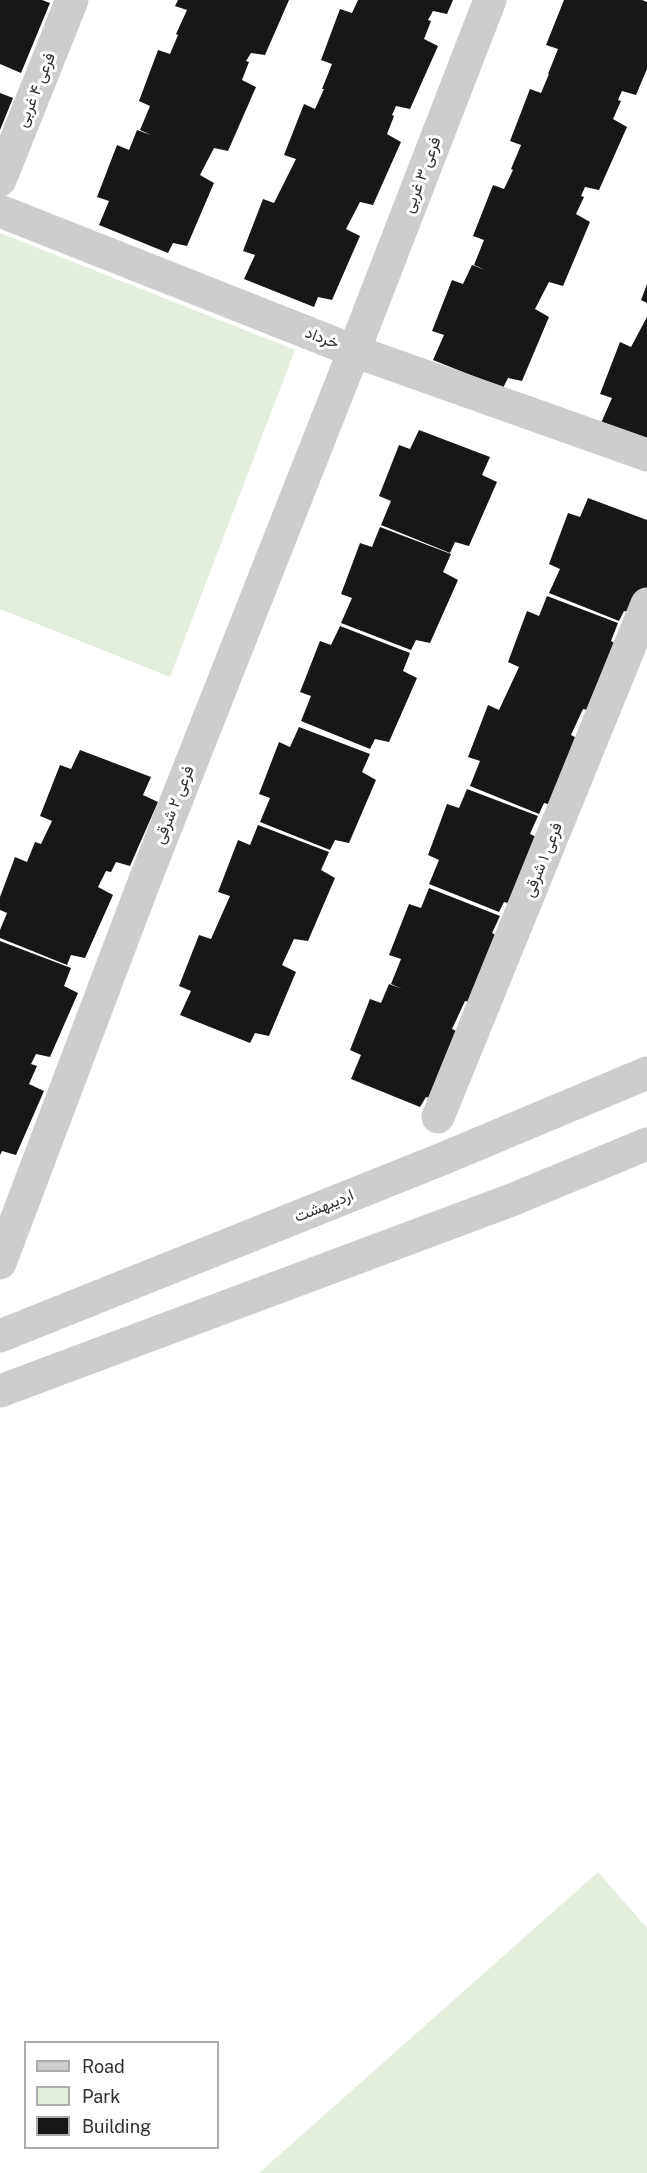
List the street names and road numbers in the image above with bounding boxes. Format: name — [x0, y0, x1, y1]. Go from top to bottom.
street label: فرعی ۴ غربی — [12, 50, 60, 130]
street label: فرعی ۳ غربی — [399, 134, 445, 216]
street label: خرداد — [302, 323, 342, 353]
street label: فرعی ۲ شرقی — [150, 763, 198, 847]
street label: فرعی ۱ شرقی — [519, 820, 567, 900]
street label: اردیبهشت — [291, 1185, 357, 1227]

